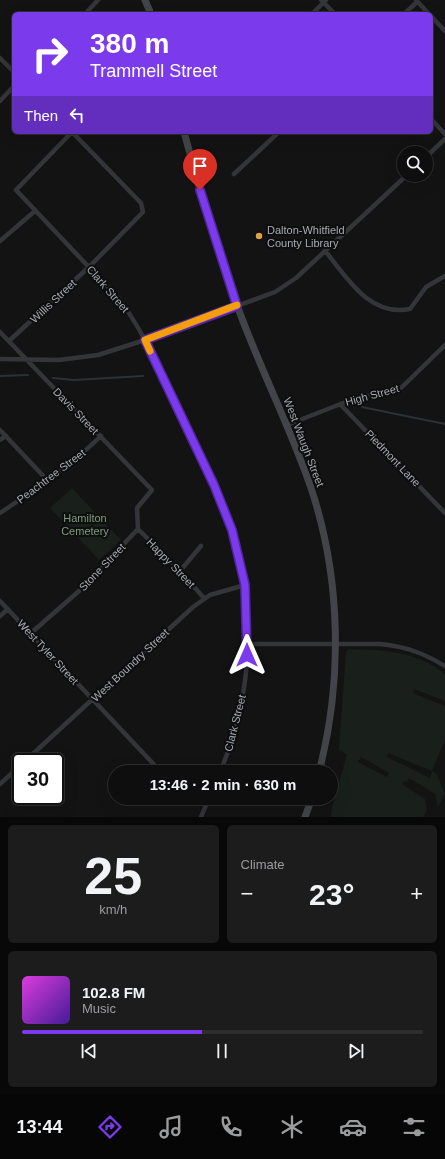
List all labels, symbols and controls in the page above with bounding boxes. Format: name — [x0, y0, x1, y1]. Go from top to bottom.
icon: right — [24, 28, 76, 80]
text: 380 m — [90, 28, 169, 59]
text: Trammell Street — [90, 61, 217, 81]
icon: left — [66, 104, 88, 126]
text: Then — [24, 107, 58, 124]
map controls — [397, 146, 433, 182]
button: search — [397, 146, 433, 182]
pin — [183, 149, 217, 190]
icon: arrive — [189, 155, 211, 177]
place label: Dalton-Whitfield County Library — [267, 224, 345, 249]
marker: Dalton-Whitfield County Library — [254, 231, 264, 241]
street label: Clark Street — [84, 263, 132, 315]
street label: Willis Street — [28, 277, 78, 325]
street label: High Street — [344, 382, 400, 408]
street label: Davis Street — [51, 385, 101, 437]
street label: West Waugh Street — [281, 396, 327, 488]
street label: Piedmont Lane — [363, 427, 423, 489]
street label: Peachtree Street — [14, 446, 88, 506]
park label: Hamilton Cemetery — [61, 512, 109, 537]
street label: Happy Street — [144, 536, 198, 590]
street label: Stone Street — [76, 541, 128, 593]
street label: West Tyler Street — [15, 617, 81, 687]
street label: West Boundry Street — [89, 626, 171, 704]
position arrow — [226, 634, 268, 676]
street label: Clark Street — [222, 693, 248, 753]
speed limit sign: 30 — [12, 753, 64, 805]
text: 13:46 · 2 min · 630 m — [150, 776, 296, 793]
text: 25 — [84, 847, 142, 905]
text: Climate — [241, 857, 285, 872]
text: 23° — [309, 878, 354, 911]
text: − — [241, 881, 253, 906]
text: + — [410, 881, 423, 906]
text: km/h — [99, 902, 127, 917]
text: 102.8 FM — [82, 984, 145, 1001]
text: Music — [82, 1001, 116, 1016]
icon: previous — [78, 1040, 100, 1062]
icon: pause — [211, 1040, 233, 1062]
icon: next — [345, 1040, 367, 1062]
icon: directions — [96, 1113, 124, 1141]
icon: music — [157, 1113, 185, 1141]
icon: phone — [217, 1113, 245, 1141]
icon: climate — [278, 1113, 306, 1141]
icon: car — [339, 1113, 367, 1141]
icon: filters — [400, 1113, 428, 1141]
text: 13:44 — [16, 1117, 63, 1137]

